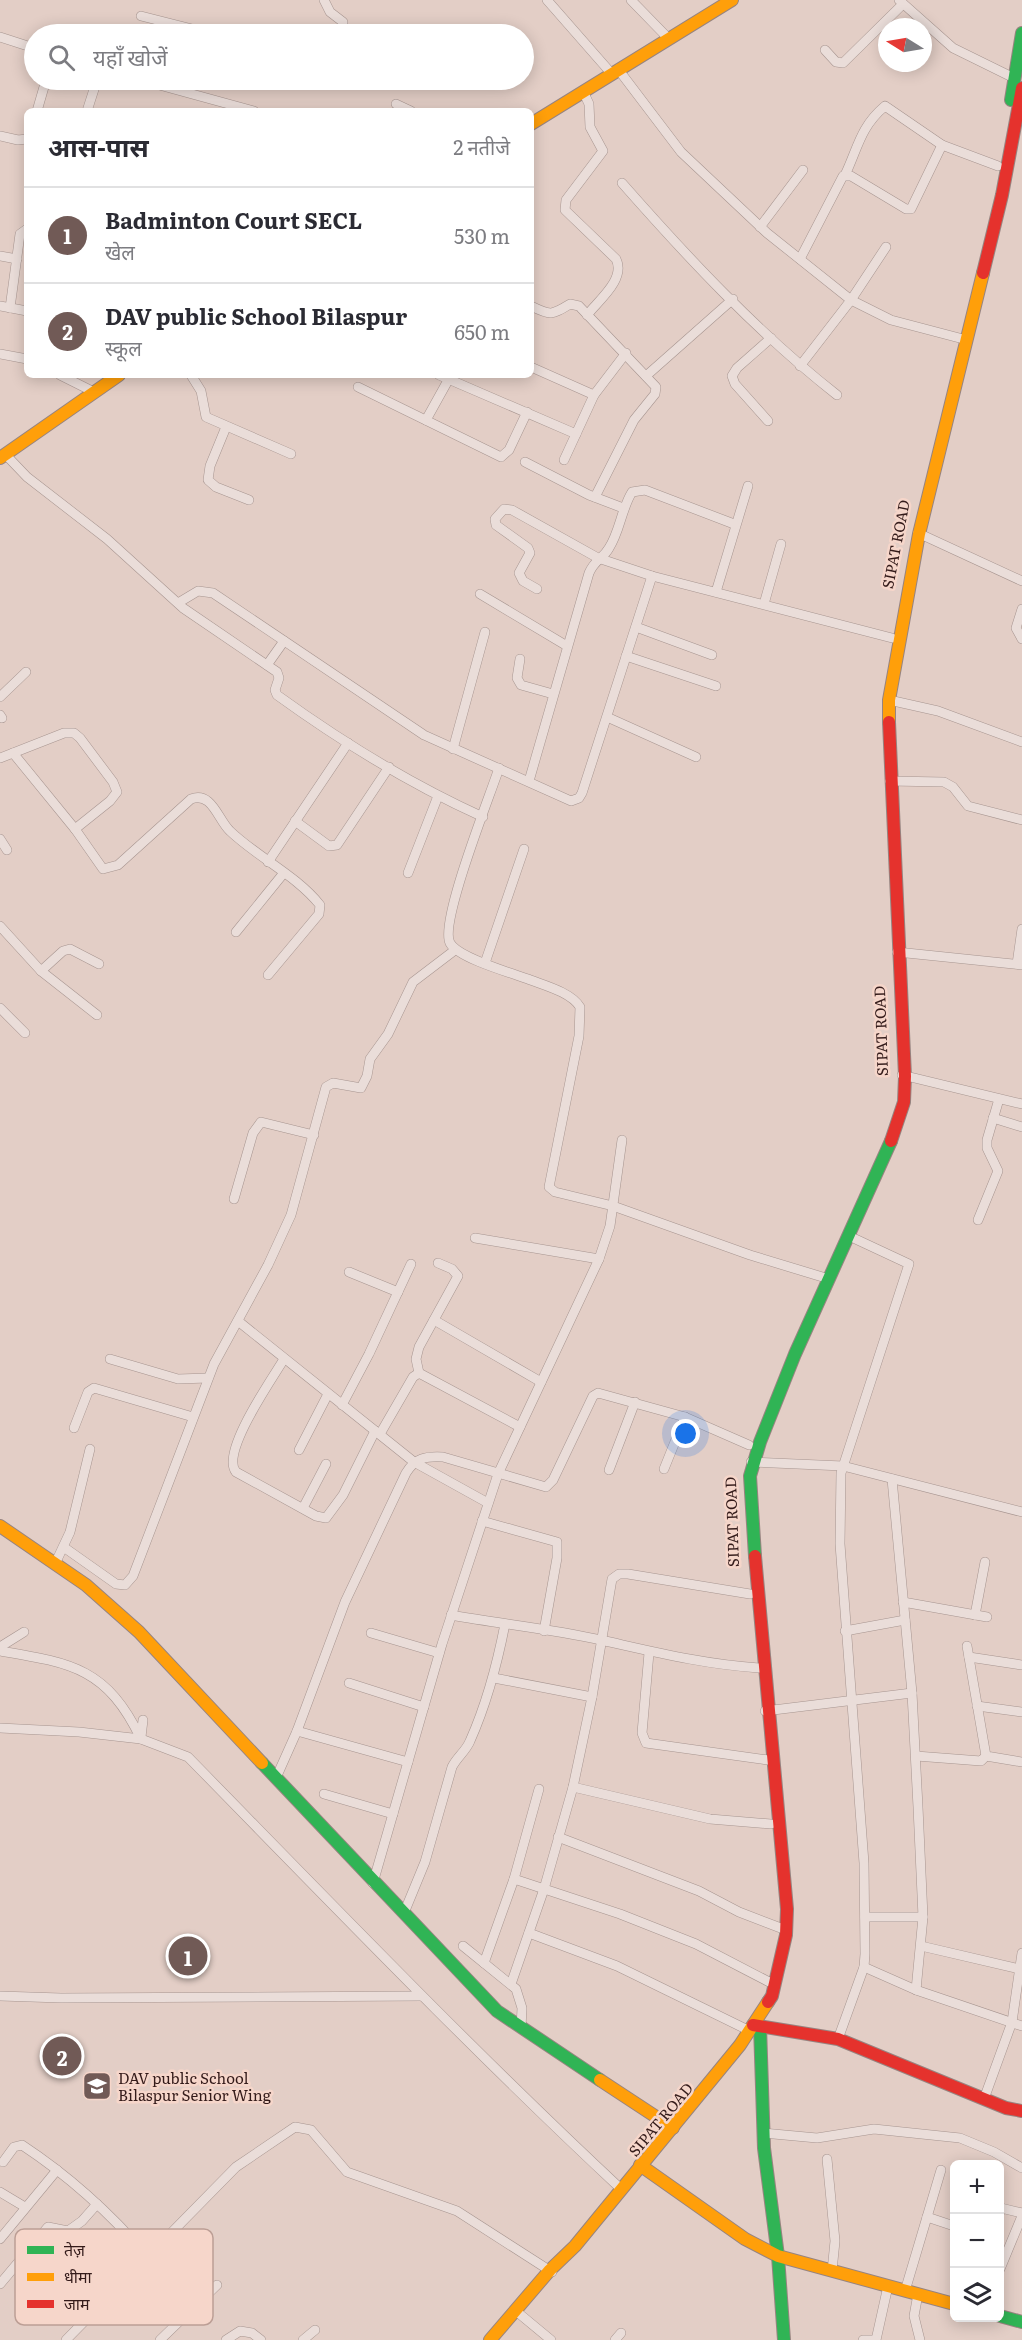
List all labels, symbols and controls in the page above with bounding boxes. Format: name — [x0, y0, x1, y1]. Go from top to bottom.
north arrow — [878, 18, 932, 72]
search box — [24, 24, 534, 90]
text: यहाँ खोजें — [93, 40, 168, 73]
icon: search — [45, 41, 78, 74]
text: आस-पास — [48, 126, 149, 165]
text: 2 नतीजे — [453, 131, 510, 161]
text: Badminton Court SECL — [105, 203, 362, 236]
text: 1 — [63, 220, 72, 250]
text: 530 m — [454, 220, 510, 250]
text: खेल — [105, 236, 135, 266]
text: DAV public School Bilaspur — [105, 299, 407, 332]
text: 2 — [62, 316, 73, 346]
text: 650 m — [454, 316, 510, 346]
text: स्कूल — [105, 332, 142, 362]
street label: SIPAT ROAD — [875, 497, 915, 591]
street label: SIPAT ROAD — [867, 985, 893, 1077]
your location — [671, 1419, 700, 1448]
street label: SIPAT ROAD — [718, 1476, 744, 1568]
pin: 1 — [168, 1934, 207, 1978]
pin: 2 — [42, 2034, 82, 2078]
place label: DAV public School Bilaspur Senior Wing — [118, 2066, 272, 2106]
school or university icon: DAV public School Bilaspur Senior Wing — [81, 2070, 113, 2102]
street label: SIPAT ROAD — [622, 2077, 698, 2161]
map controls — [950, 2160, 1004, 2322]
button: + — [950, 2160, 1004, 2214]
button: − — [950, 2214, 1004, 2268]
legend — [15, 2229, 213, 2325]
text: तेज़ — [64, 2237, 86, 2261]
text: धीमा — [64, 2264, 93, 2288]
button: layers — [950, 2268, 1004, 2322]
text: जाम — [64, 2291, 90, 2315]

